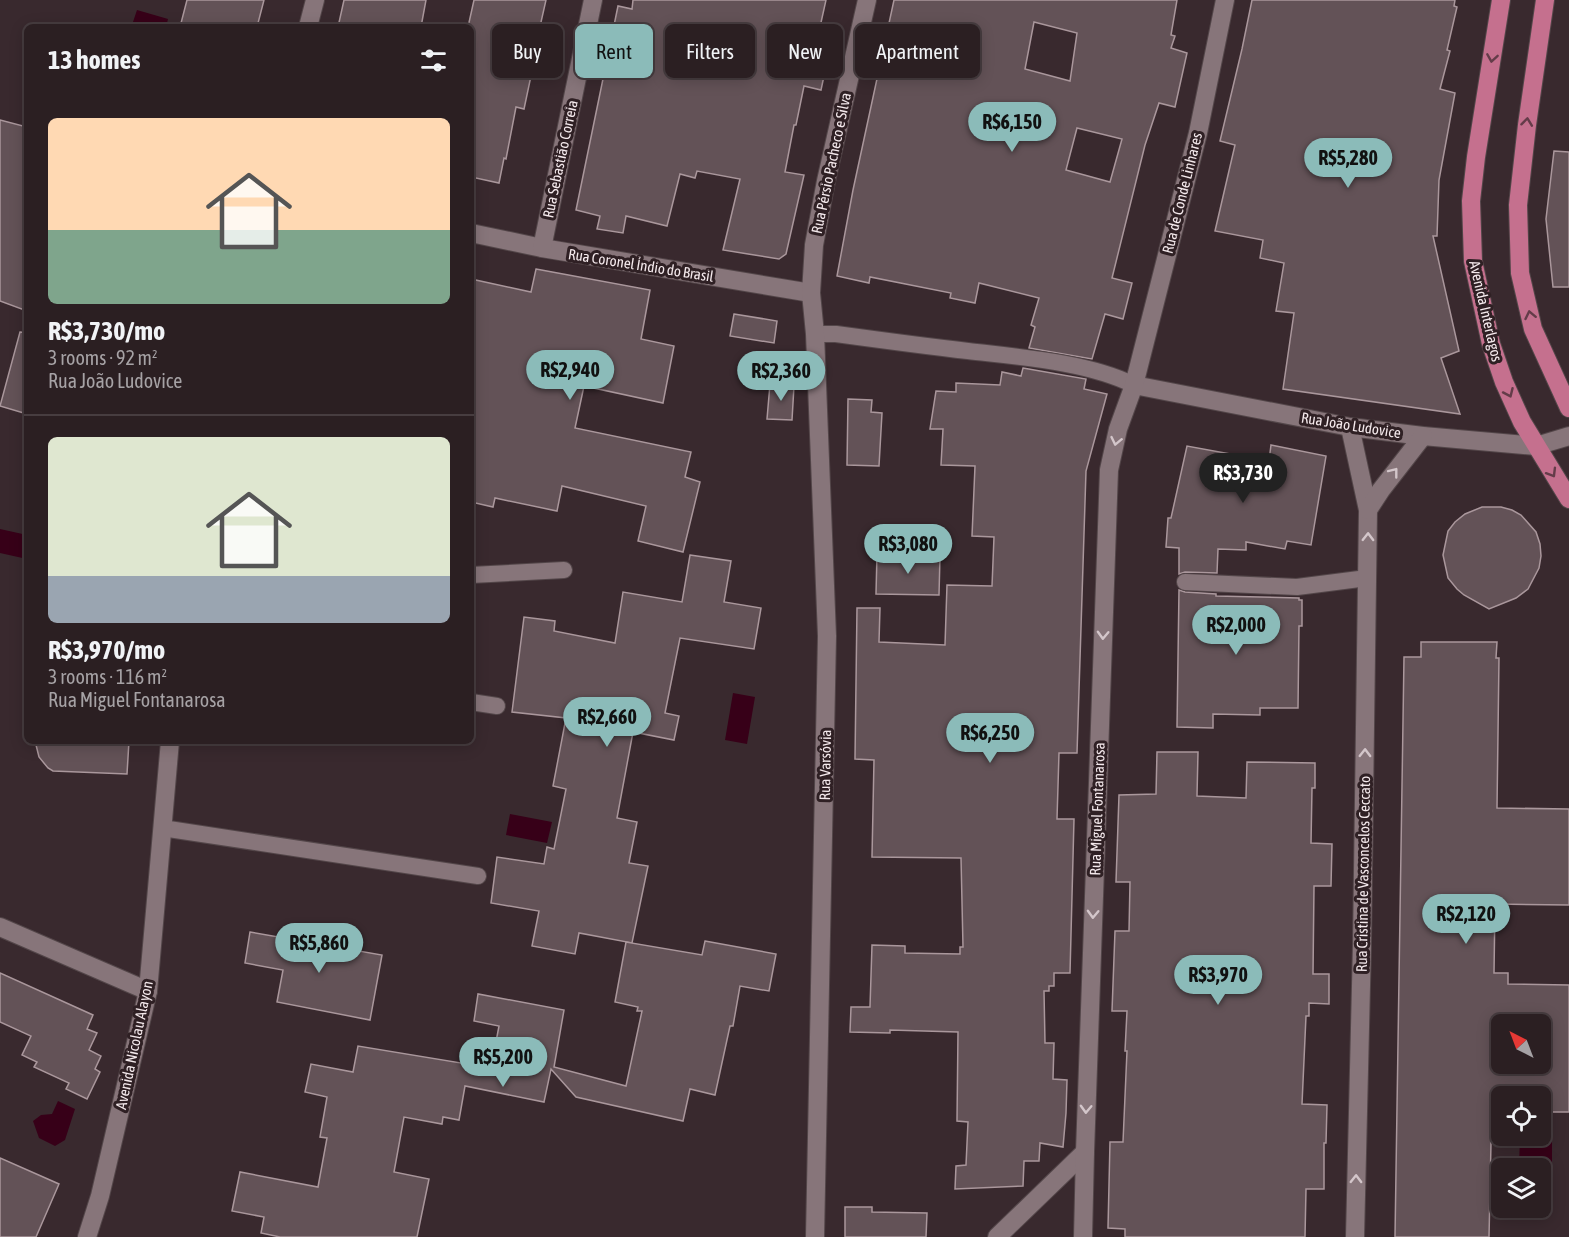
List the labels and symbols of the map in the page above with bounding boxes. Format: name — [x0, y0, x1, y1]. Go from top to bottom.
one-way arrow — [1486, 52, 1499, 62]
street label: Rua Pérsio Pacheco e Silva — [808, 91, 854, 235]
street label: Rua Sebastião Correia — [539, 99, 581, 219]
pin: R$6,150 — [957, 102, 1067, 153]
one-way arrow — [1520, 117, 1533, 127]
street label: Rua de Conde Linhares — [1159, 131, 1205, 255]
pin: R$5,280 — [1293, 138, 1403, 189]
street label: Rua Coronel Índio do Brasil — [567, 245, 715, 285]
street label: Avenida Interlagos — [1466, 259, 1506, 363]
one-way arrow — [1524, 311, 1537, 321]
pin: R$2,940 — [515, 350, 625, 401]
pin: R$2,360 — [726, 351, 836, 402]
one-way arrow — [1502, 387, 1514, 398]
street label: Rua João Ludovice — [1300, 409, 1402, 441]
one-way arrow — [1110, 436, 1123, 446]
pin: R$3,730 — [1188, 453, 1298, 504]
one-way arrow — [1545, 467, 1557, 477]
one-way arrow — [1387, 468, 1398, 479]
pin: R$3,080 — [853, 524, 963, 575]
one-way arrow — [1362, 532, 1374, 541]
pin: R$2,000 — [1181, 605, 1291, 656]
one-way arrow — [1097, 631, 1110, 640]
pin: R$2,660 — [552, 697, 662, 748]
pin: R$6,250 — [935, 713, 1045, 764]
street label: Rua Varsóvia — [816, 729, 834, 801]
street label: Rua Miguel Fontanarosa — [1086, 742, 1108, 876]
one-way arrow — [1359, 748, 1371, 757]
street label: Rua Cristina de Vasconcelos Ceccato — [1353, 776, 1373, 972]
pin: R$2,120 — [1411, 894, 1521, 945]
one-way arrow — [1087, 909, 1100, 918]
pin: R$5,860 — [264, 923, 374, 974]
pin: R$3,970 — [1163, 955, 1273, 1006]
street label: Avenida Nicolau Alayon — [112, 979, 156, 1111]
north arrow — [1491, 1014, 1551, 1074]
pin: R$5,200 — [448, 1037, 558, 1088]
one-way arrow — [1080, 1104, 1093, 1113]
one-way arrow — [1350, 1174, 1363, 1183]

